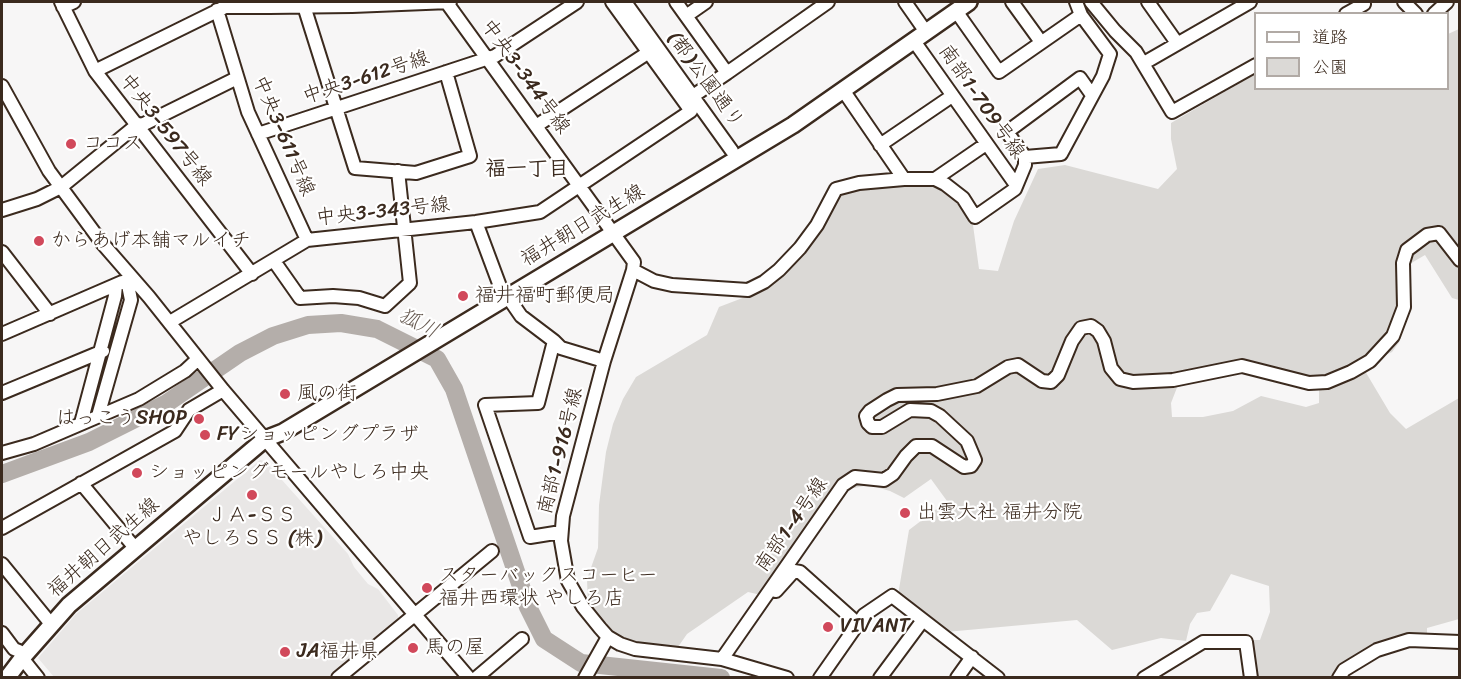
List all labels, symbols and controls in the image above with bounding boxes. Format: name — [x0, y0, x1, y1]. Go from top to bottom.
legend — [1254, 12, 1449, 90]
street label: 中央3-344号線 — [475, 15, 575, 139]
text: 道路 — [1312, 21, 1348, 53]
street label: (都)公園通り — [662, 27, 748, 133]
street label: 南部1-709号線 — [933, 40, 1029, 164]
street label: 中央3-612号線 — [300, 46, 432, 110]
text: 公園 — [1312, 51, 1348, 83]
street label: 中央3-597号線 — [114, 69, 216, 191]
street label: 中央3-611号線 — [247, 72, 319, 200]
place label: ココス — [83, 132, 143, 156]
marker: ココス — [64, 137, 78, 151]
district label: 福一丁目 — [485, 157, 569, 183]
street label: 福井朝日武生線 — [517, 180, 649, 272]
street label: 中央3-343号線 — [315, 193, 451, 231]
place label: からあげ本舗マルイチ — [51, 229, 251, 253]
marker: からあげ本舗マルイチ — [32, 234, 46, 248]
place label: 福井福町郵便局 — [475, 284, 615, 308]
marker: 福井福町郵便局 — [456, 289, 470, 303]
water label: 狐川 — [394, 303, 442, 345]
place label: 風の街 — [297, 382, 357, 406]
street label: 南部1-916号線 — [534, 385, 588, 517]
marker: 風の街 — [278, 387, 292, 401]
place label: はっこうSHOP — [56, 407, 187, 431]
marker: はっこうSHOP — [192, 412, 206, 426]
place label: FYショッピングプラザ — [217, 423, 419, 447]
marker: FYショッピングプラザ — [198, 428, 212, 442]
place label: ショッピングモールやしろ中央 — [149, 461, 429, 485]
marker: ショッピングモールやしろ中央 — [130, 466, 144, 480]
street label: 南部1-4号線 — [751, 473, 833, 577]
marker: ＪＡ-ＳＳ やしろＳＳ (株) — [245, 488, 259, 502]
street label: 福井朝日武生線 — [43, 493, 165, 603]
place label: 出雲大社 福井分院 — [917, 501, 1082, 525]
place label: ＪＡ-ＳＳ やしろＳＳ (株) — [182, 504, 322, 551]
marker: 出雲大社 福井分院 — [898, 506, 912, 520]
place label: スターバックスコーヒー 福井西環状 やしろ店 — [439, 564, 658, 611]
marker: スターバックスコーヒー 福井西環状 やしろ店 — [420, 581, 434, 595]
place label: VIVANT — [840, 615, 910, 639]
marker: VIVANT — [821, 620, 835, 634]
place label: 馬の屋 — [425, 636, 485, 660]
place label: JA福井県 — [297, 640, 379, 664]
marker: 馬の屋 — [406, 641, 420, 655]
marker: JA福井県 — [278, 645, 292, 659]

